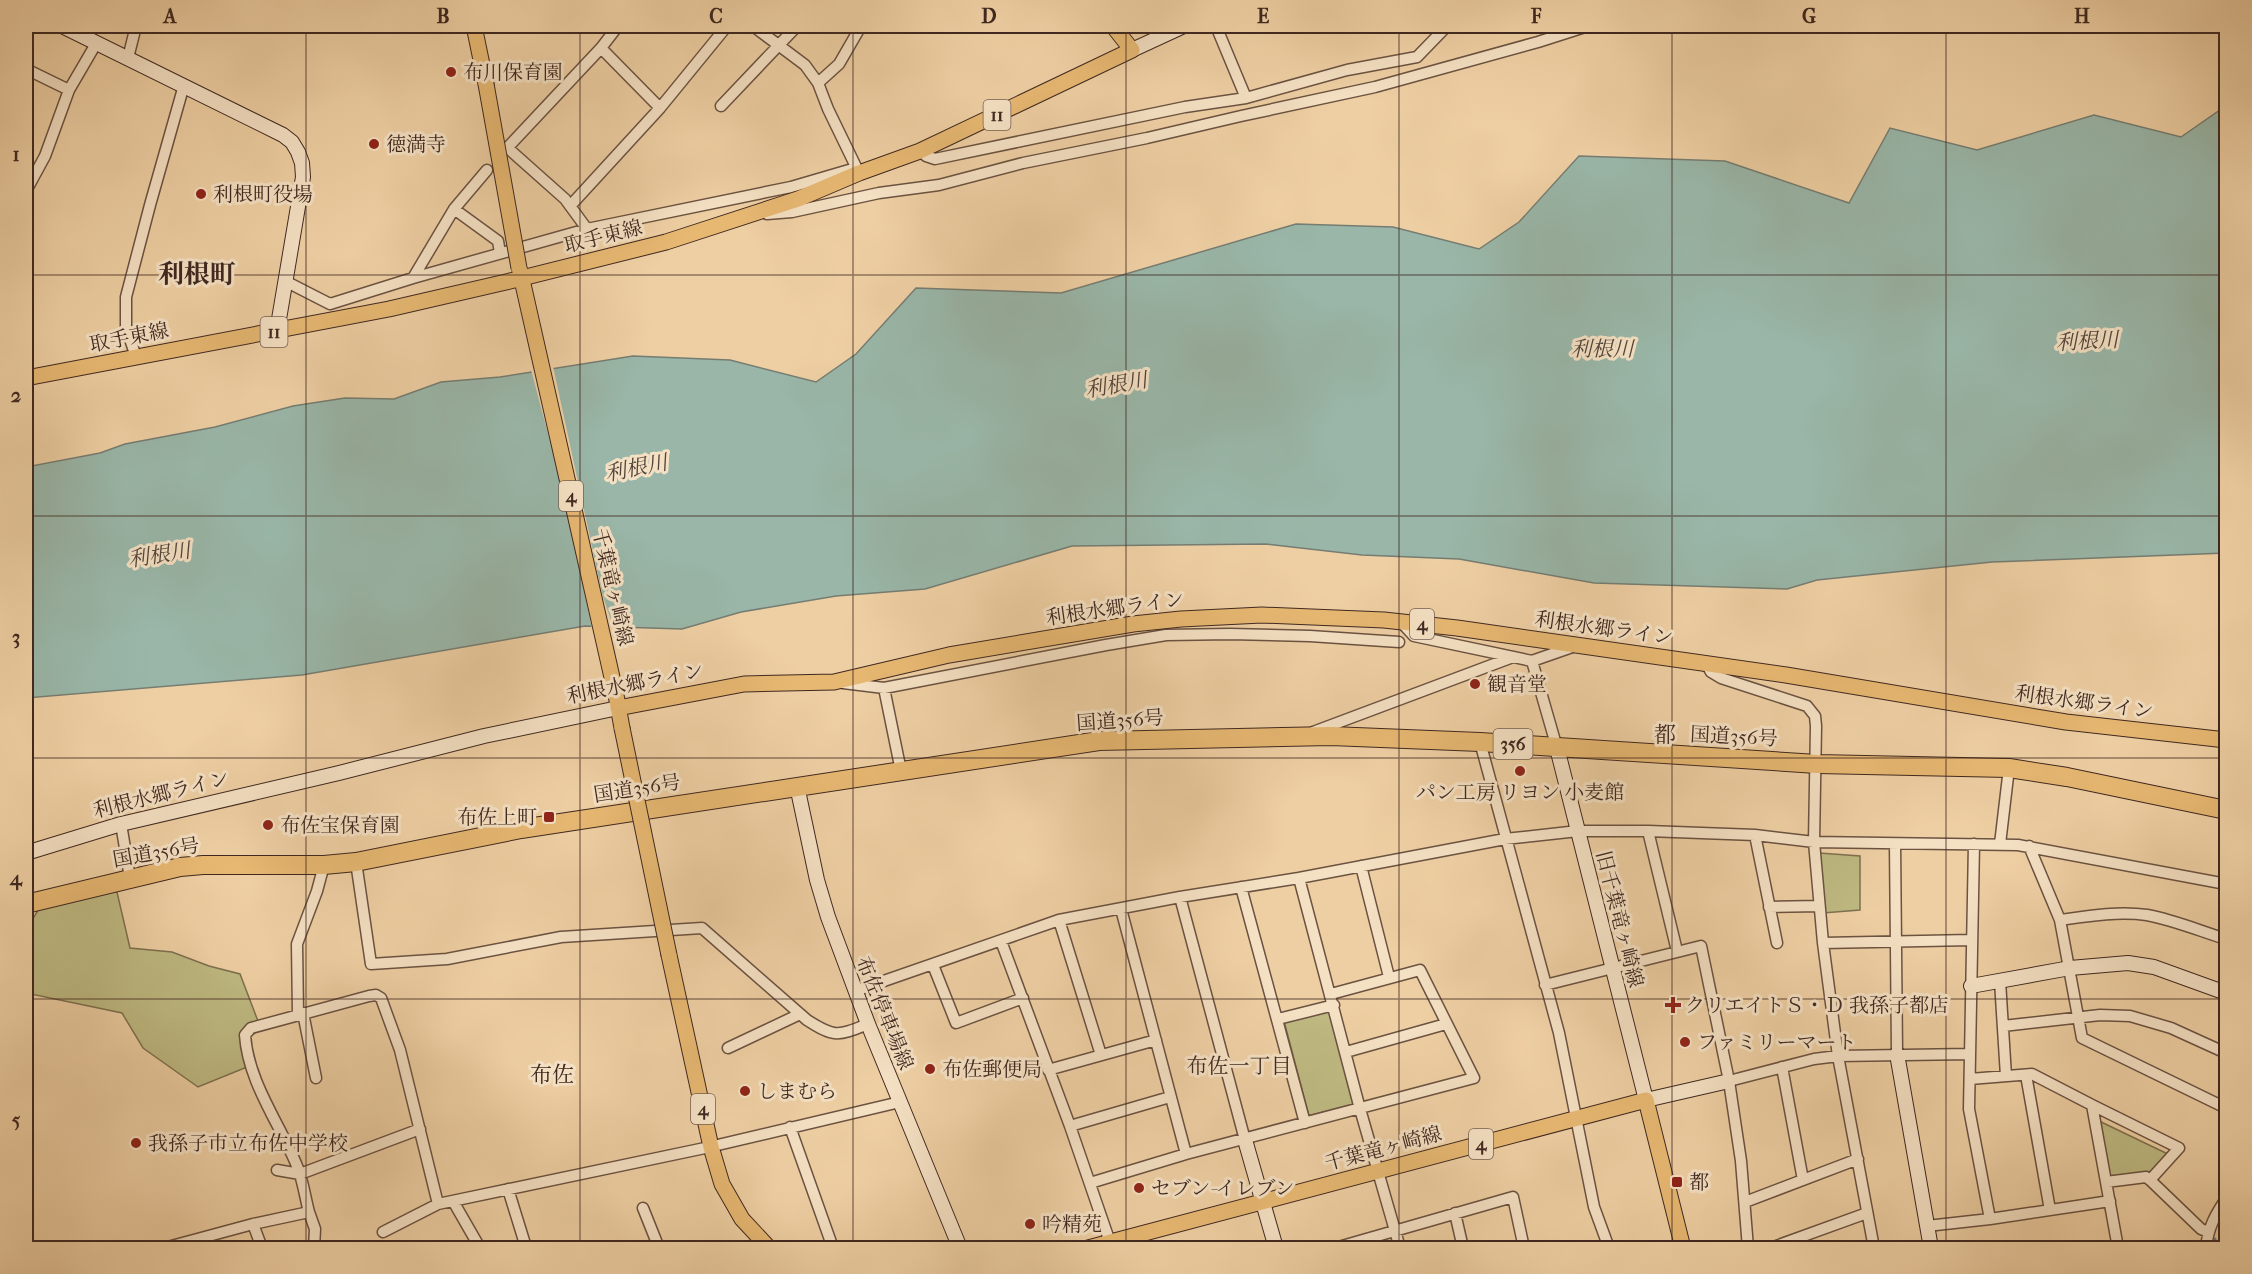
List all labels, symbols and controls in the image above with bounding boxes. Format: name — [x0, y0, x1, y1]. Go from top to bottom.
text: A — [162, 5, 178, 28]
text: B — [436, 5, 450, 28]
text: C — [709, 5, 723, 28]
text: D — [981, 5, 997, 28]
text: E — [1257, 5, 1269, 28]
text: F — [1530, 5, 1542, 28]
text: G — [1802, 5, 1816, 28]
text: H — [2074, 5, 2090, 28]
place label: 布川保育園 — [463, 61, 563, 84]
marker: 布川保育園 — [444, 65, 458, 79]
road number: 11 — [984, 100, 1010, 130]
place label: 徳満寺 — [386, 133, 446, 156]
marker: 徳満寺 — [367, 137, 381, 151]
text: 1 — [12, 143, 20, 166]
place label: 利根町役場 — [213, 183, 313, 206]
marker: 利根町役場 — [194, 187, 208, 201]
street label: 取手東線 — [562, 216, 645, 257]
district label: 利根町 — [158, 259, 236, 290]
road number: 11 — [260, 317, 288, 347]
street label: 取手東線 — [88, 319, 171, 356]
water label: 利根川 — [2055, 327, 2121, 355]
water label: 利根川 — [1571, 337, 1635, 361]
water label: 利根川 — [1083, 367, 1151, 402]
text: 2 — [11, 384, 21, 407]
water label: 利根川 — [603, 450, 671, 486]
road number: 4 — [559, 481, 583, 511]
street label: 千葉竜ヶ崎線 — [588, 526, 637, 648]
water label: 利根川 — [126, 538, 194, 572]
street label: 利根水郷ライン — [1044, 587, 1186, 630]
street label: 利根水郷ライン — [1533, 607, 1675, 650]
road number: 4 — [1410, 609, 1434, 639]
text: 3 — [12, 626, 20, 649]
street label: 利根水郷ライン — [564, 659, 706, 708]
place label: 観音堂 — [1487, 673, 1547, 696]
marker: 観音堂 — [1468, 677, 1482, 691]
street label: 利根水郷ライン — [2013, 681, 2155, 724]
street label: 国道356号 — [1075, 706, 1165, 735]
district label: 都 — [1654, 722, 1676, 748]
street label: 国道356号 — [1690, 723, 1778, 750]
road number: 356 — [1494, 729, 1532, 759]
marker: パン工房 リヨン 小麦館 — [1513, 764, 1527, 778]
street label: 利根水郷ライン — [91, 766, 232, 823]
street label: 国道356号 — [592, 770, 682, 807]
place label: パン工房 リヨン 小麦館 — [1416, 781, 1624, 804]
place label: 布佐上町 — [457, 806, 537, 829]
marker: 布佐上町 — [542, 810, 556, 824]
place label: 布佐宝保育園 — [280, 814, 400, 837]
marker: 布佐宝保育園 — [261, 818, 275, 832]
street label: 国道356号 — [111, 834, 201, 871]
street label: 旧千葉竜ヶ崎線 — [1591, 848, 1648, 990]
text: 4 — [9, 867, 23, 891]
street label: 布佐停車場線 — [851, 953, 918, 1073]
place label: クリエイトＳ・Ｄ 我孫子都店 — [1685, 994, 1949, 1017]
marker: クリエイトＳ・Ｄ 我孫子都店 — [1666, 998, 1680, 1012]
place label: ファミリーマート — [1697, 1031, 1857, 1054]
marker: ファミリーマート — [1678, 1035, 1692, 1049]
district label: 布佐一丁目 — [1187, 1054, 1292, 1078]
place label: 布佐郵便局 — [942, 1058, 1042, 1081]
district label: 布佐 — [530, 1062, 574, 1088]
marker: 布佐郵便局 — [923, 1062, 937, 1076]
place label: しまむら — [757, 1080, 837, 1103]
marker: しまむら — [738, 1084, 752, 1098]
road number: 4 — [691, 1094, 715, 1124]
text: 5 — [12, 1109, 21, 1132]
street label: 千葉竜ヶ崎線 — [1322, 1122, 1444, 1175]
road number: 4 — [1469, 1129, 1493, 1159]
place label: 我孫子市立布佐中学校 — [148, 1132, 348, 1155]
marker: 我孫子市立布佐中学校 — [129, 1136, 143, 1150]
place label: 都 — [1689, 1171, 1709, 1194]
marker: 都 — [1670, 1175, 1684, 1189]
place label: セブン-イレブン — [1151, 1177, 1295, 1200]
marker: セブン-イレブン — [1132, 1181, 1146, 1195]
place label: 吟精苑 — [1042, 1213, 1102, 1236]
marker: 吟精苑 — [1023, 1217, 1037, 1231]

